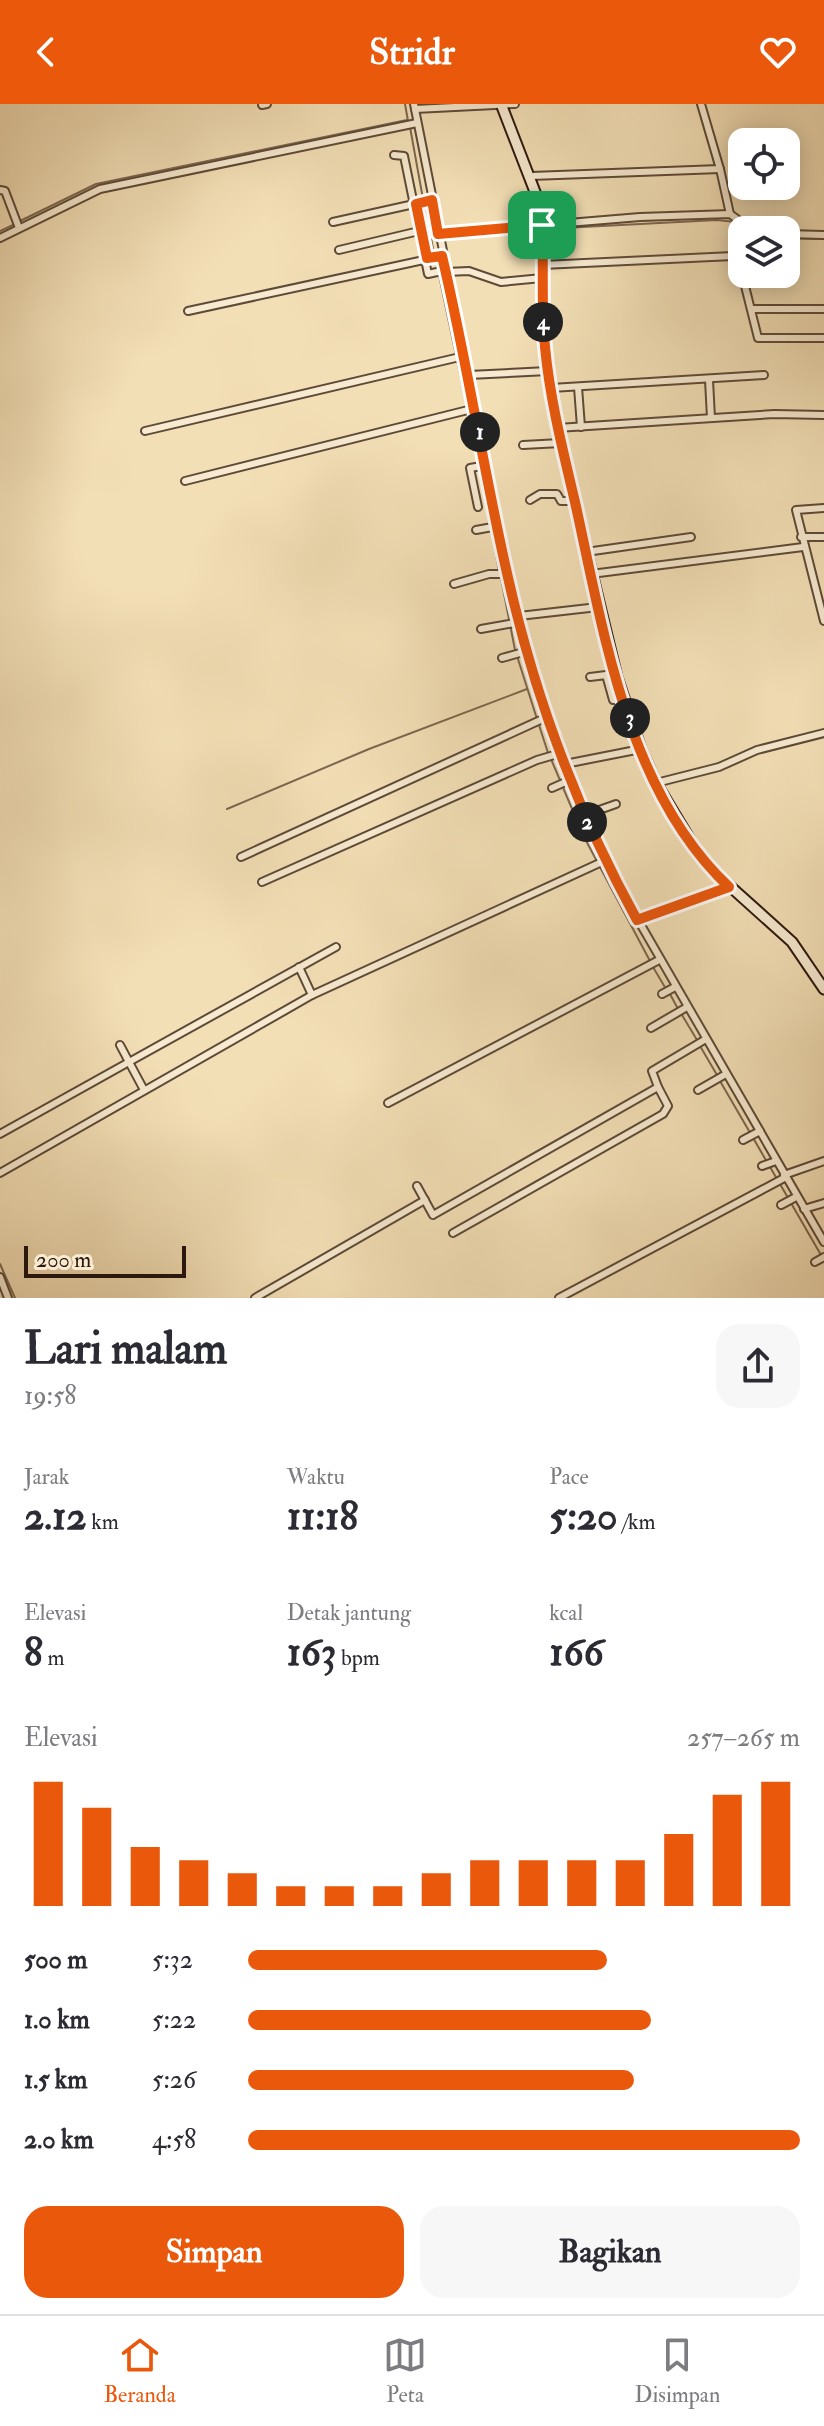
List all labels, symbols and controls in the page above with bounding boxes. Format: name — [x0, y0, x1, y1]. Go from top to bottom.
icon: back — [24, 30, 68, 74]
text: Stridr — [369, 30, 455, 75]
icon: heart — [756, 30, 800, 74]
map controls — [728, 128, 800, 288]
button: locate — [728, 128, 800, 200]
pin — [508, 191, 576, 259]
icon: arrive — [520, 203, 564, 247]
button: layers — [728, 216, 800, 288]
pin: 4 — [523, 302, 563, 342]
text: 4 — [537, 308, 549, 336]
pin: 1 — [460, 412, 500, 452]
text: 1 — [476, 418, 484, 446]
pin: 3 — [610, 698, 650, 738]
text: 3 — [626, 704, 634, 732]
pin: 2 — [567, 802, 607, 842]
text: 2 — [581, 808, 593, 836]
scale bar — [24, 1242, 186, 1278]
text: 200 m — [36, 1246, 91, 1274]
text: Lari malam — [24, 1322, 227, 1377]
button: share — [716, 1324, 800, 1408]
text: 19:58 — [24, 1380, 77, 1412]
text: Jarak — [24, 1463, 69, 1491]
text: Waktu — [287, 1463, 345, 1491]
text: Pace — [549, 1463, 589, 1491]
text: 2.12 — [24, 1491, 87, 1542]
text: 11:18 — [287, 1491, 358, 1542]
text: 5:20 — [549, 1491, 618, 1542]
text: km — [87, 1508, 119, 1536]
text: /km — [618, 1508, 655, 1536]
text: Elevasi — [24, 1599, 86, 1627]
text: Detak jantung — [287, 1599, 411, 1627]
text: kcal — [549, 1599, 583, 1627]
text: 8 — [24, 1627, 43, 1678]
text: 163 — [287, 1627, 336, 1678]
text: 166 — [549, 1627, 604, 1678]
text: m — [43, 1644, 64, 1672]
text: bpm — [336, 1644, 380, 1672]
text: Elevasi — [24, 1722, 98, 1754]
text: 257–265 m — [687, 1722, 800, 1754]
text: 500 m — [24, 1944, 88, 1976]
text: 5:32 — [152, 1944, 193, 1976]
text: 1.0 km — [24, 2004, 90, 2036]
text: 5:22 — [152, 2004, 196, 2036]
text: 1.5 km — [24, 2064, 87, 2096]
text: 5:26 — [152, 2064, 196, 2096]
text: 2.0 km — [24, 2124, 94, 2156]
text: 4:58 — [152, 2124, 196, 2156]
button: Simpan — [24, 2206, 404, 2298]
button: Bagikan — [420, 2206, 800, 2298]
tab: Beranda — [104, 2333, 176, 2409]
tab: Peta — [383, 2333, 427, 2409]
tab: Disimpan — [635, 2333, 720, 2409]

